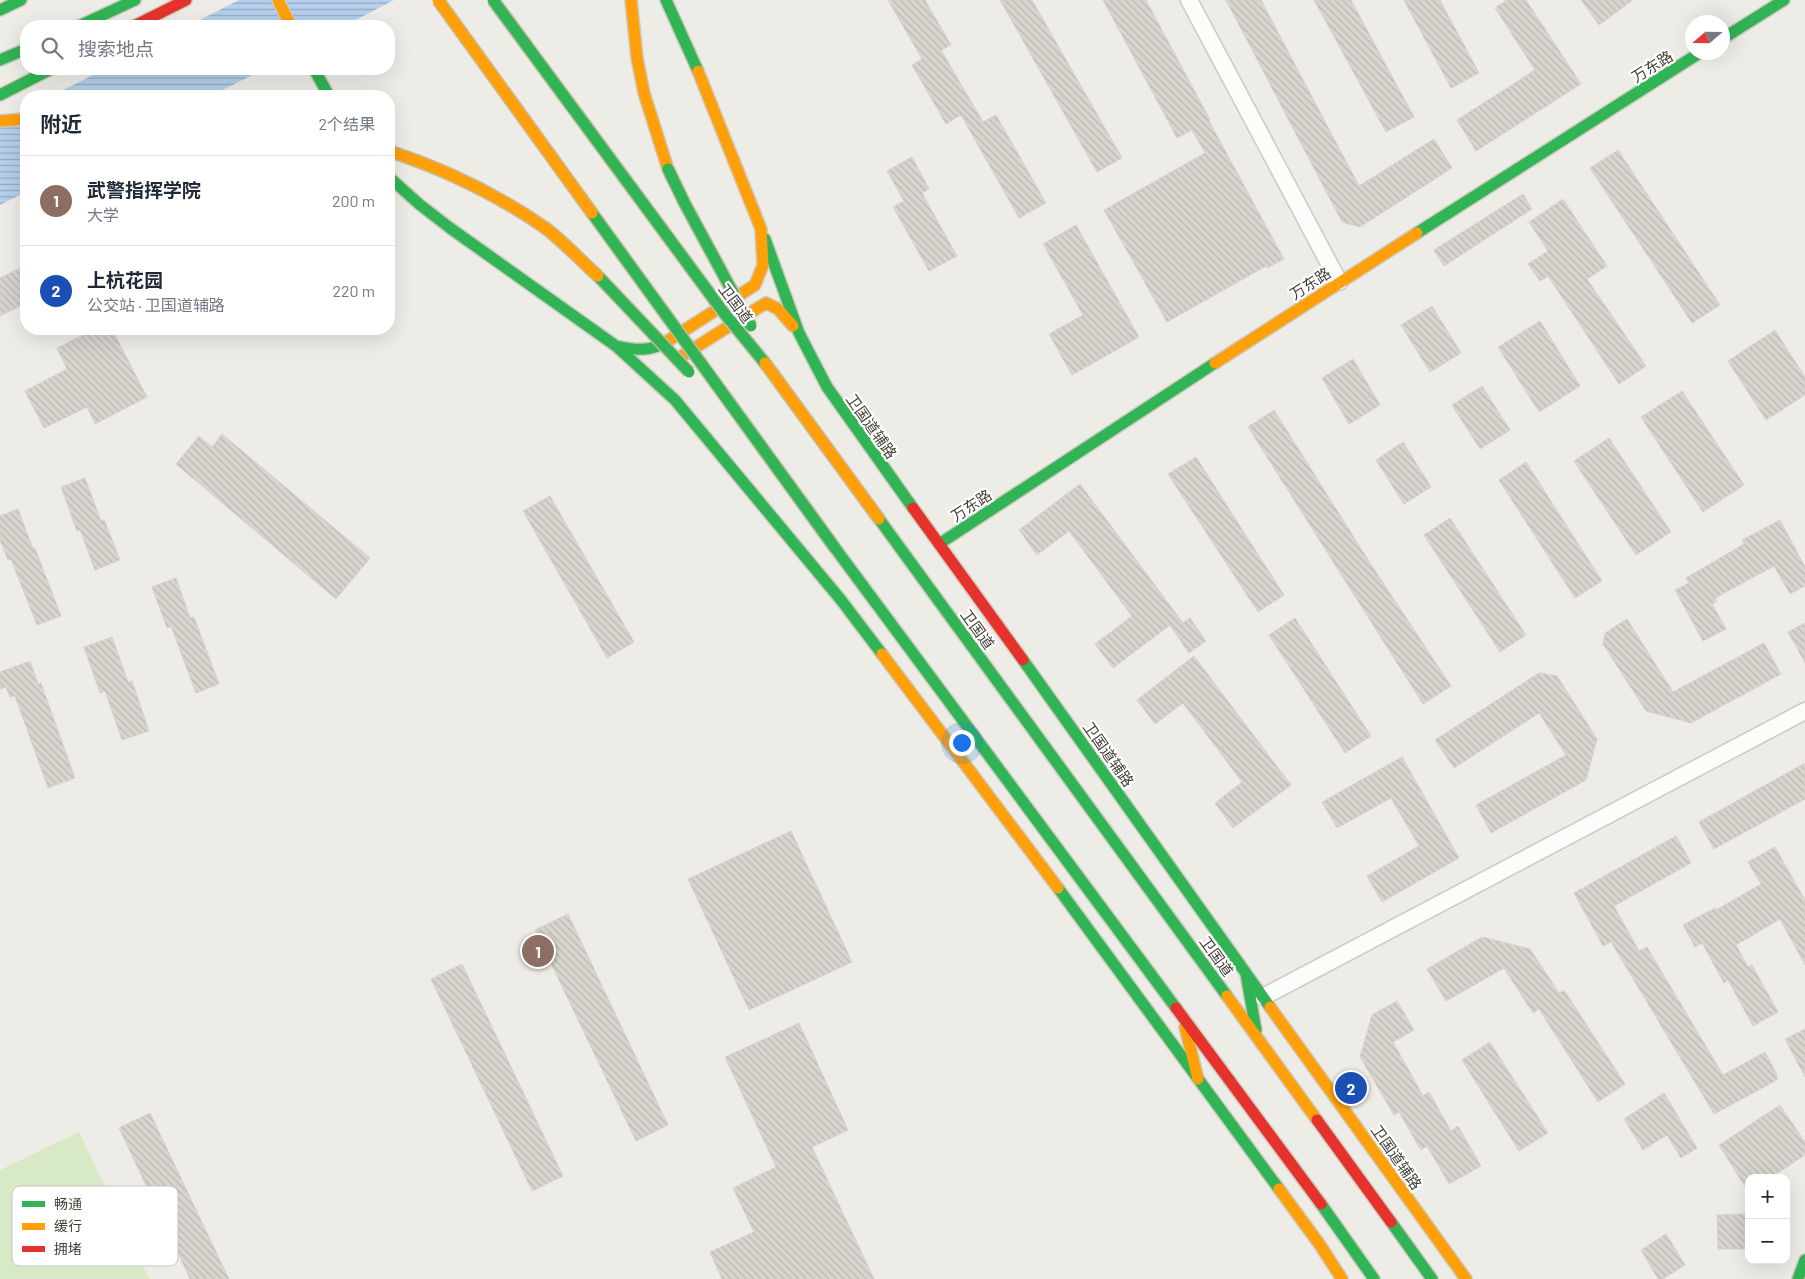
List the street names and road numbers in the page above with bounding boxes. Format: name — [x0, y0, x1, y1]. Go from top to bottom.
street label: 万东路 — [1628, 46, 1676, 86]
street label: 万东路 — [1286, 263, 1334, 303]
street label: 卫国道 — [715, 280, 757, 326]
street label: 卫国道辅路 — [843, 390, 901, 462]
street label: 万东路 — [947, 485, 995, 525]
street label: 卫国道 — [957, 606, 999, 652]
street label: 卫国道辅路 — [1080, 718, 1138, 790]
street label: 卫国道 — [1196, 933, 1238, 979]
street label: 卫国道辅路 — [1368, 1121, 1426, 1193]

